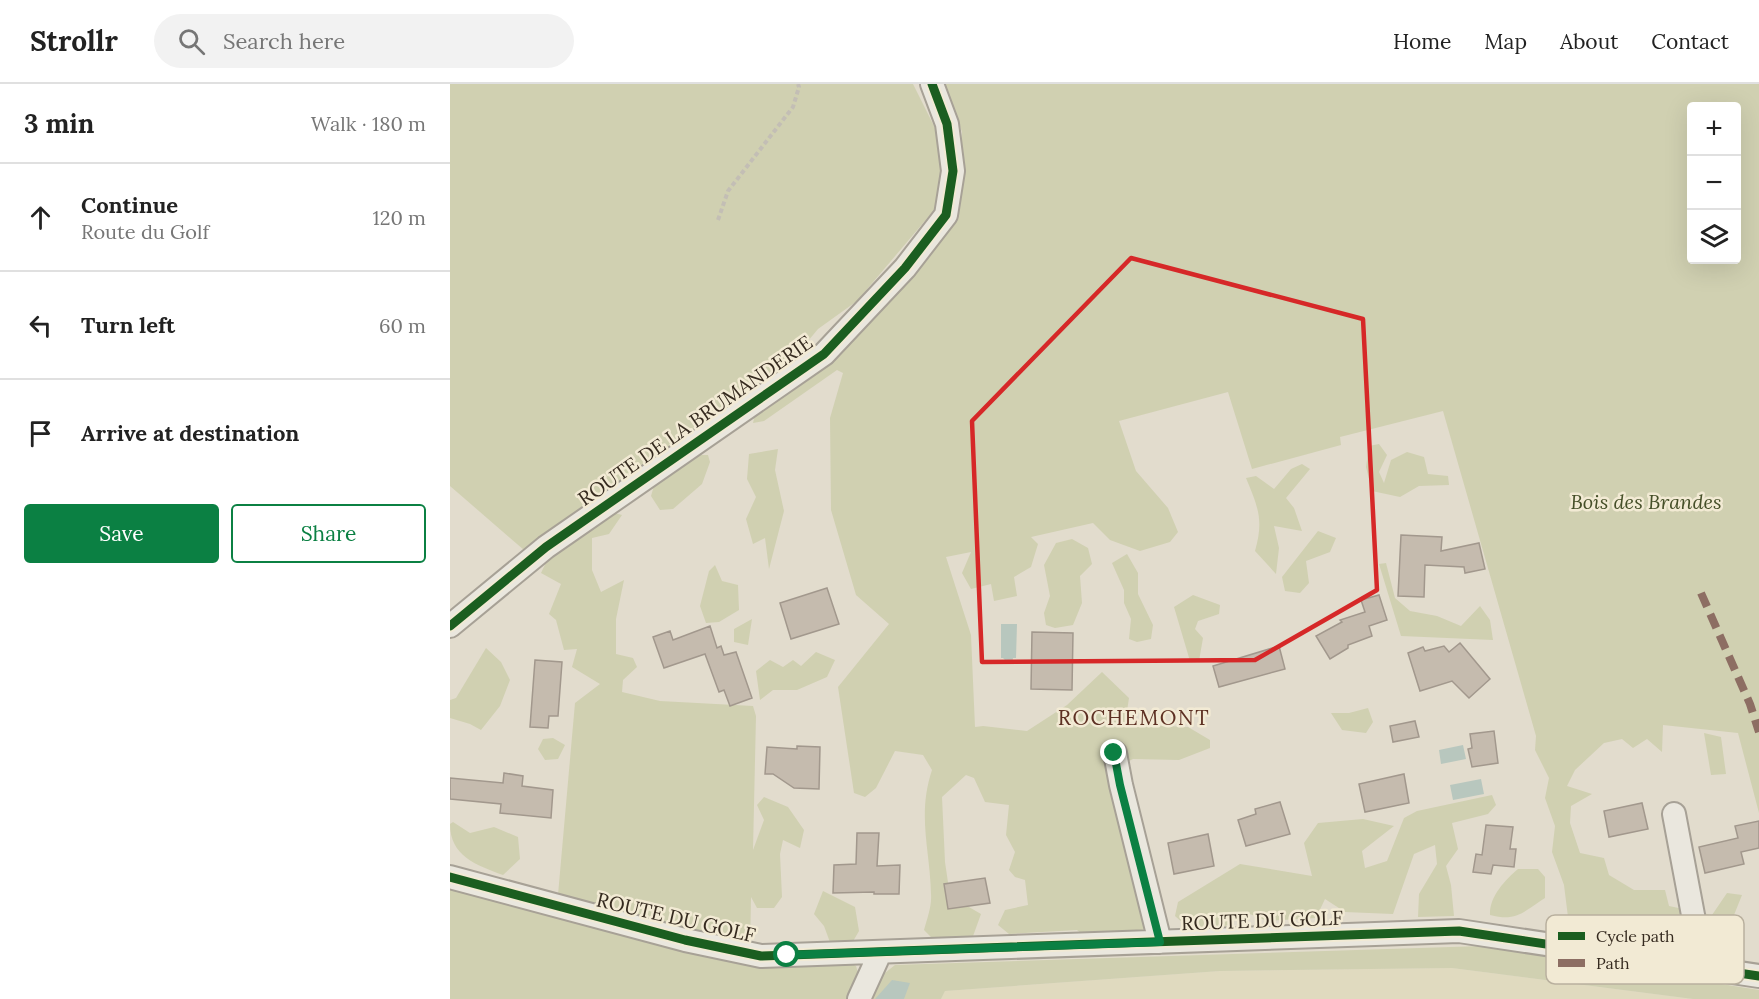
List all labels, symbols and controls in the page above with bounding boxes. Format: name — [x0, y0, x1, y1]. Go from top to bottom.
search box — [154, 14, 574, 68]
text: Strollr — [30, 23, 118, 59]
icon: search — [175, 25, 208, 58]
text: Search here — [223, 27, 345, 55]
text: Home — [1393, 28, 1451, 55]
text: Map — [1484, 28, 1527, 55]
text: About — [1560, 28, 1618, 55]
text: Contact — [1651, 28, 1729, 55]
map controls — [1687, 102, 1741, 264]
button: + — [1687, 102, 1741, 156]
text: 3 min — [24, 107, 94, 140]
text: Walk · 180 m — [311, 111, 426, 136]
button: − — [1687, 156, 1741, 210]
text: Continue — [81, 191, 178, 219]
icon: ahead — [24, 201, 57, 234]
text: 120 m — [372, 205, 426, 230]
button: layers — [1687, 210, 1741, 264]
text: Route du Golf — [81, 219, 209, 244]
icon: left — [24, 309, 57, 342]
text: Turn left — [81, 311, 175, 339]
text: 60 m — [379, 313, 426, 338]
street label: ROUTE DE LA BRUMANDERIE — [573, 329, 817, 511]
icon: arrive — [24, 417, 57, 450]
text: Arrive at destination — [81, 419, 299, 447]
park label: Bois des Brandes — [1570, 489, 1722, 514]
button: Save — [24, 504, 219, 563]
button: Share — [231, 504, 426, 563]
district label: ROCHEMONT — [1058, 704, 1210, 731]
route end — [1100, 739, 1126, 765]
street label: ROUTE DU GOLF — [594, 887, 758, 947]
street label: ROUTE DU GOLF — [1181, 905, 1344, 935]
legend — [1546, 915, 1744, 984]
text: Cycle path — [1596, 926, 1675, 946]
route start — [773, 941, 799, 967]
text: Path — [1596, 953, 1630, 973]

